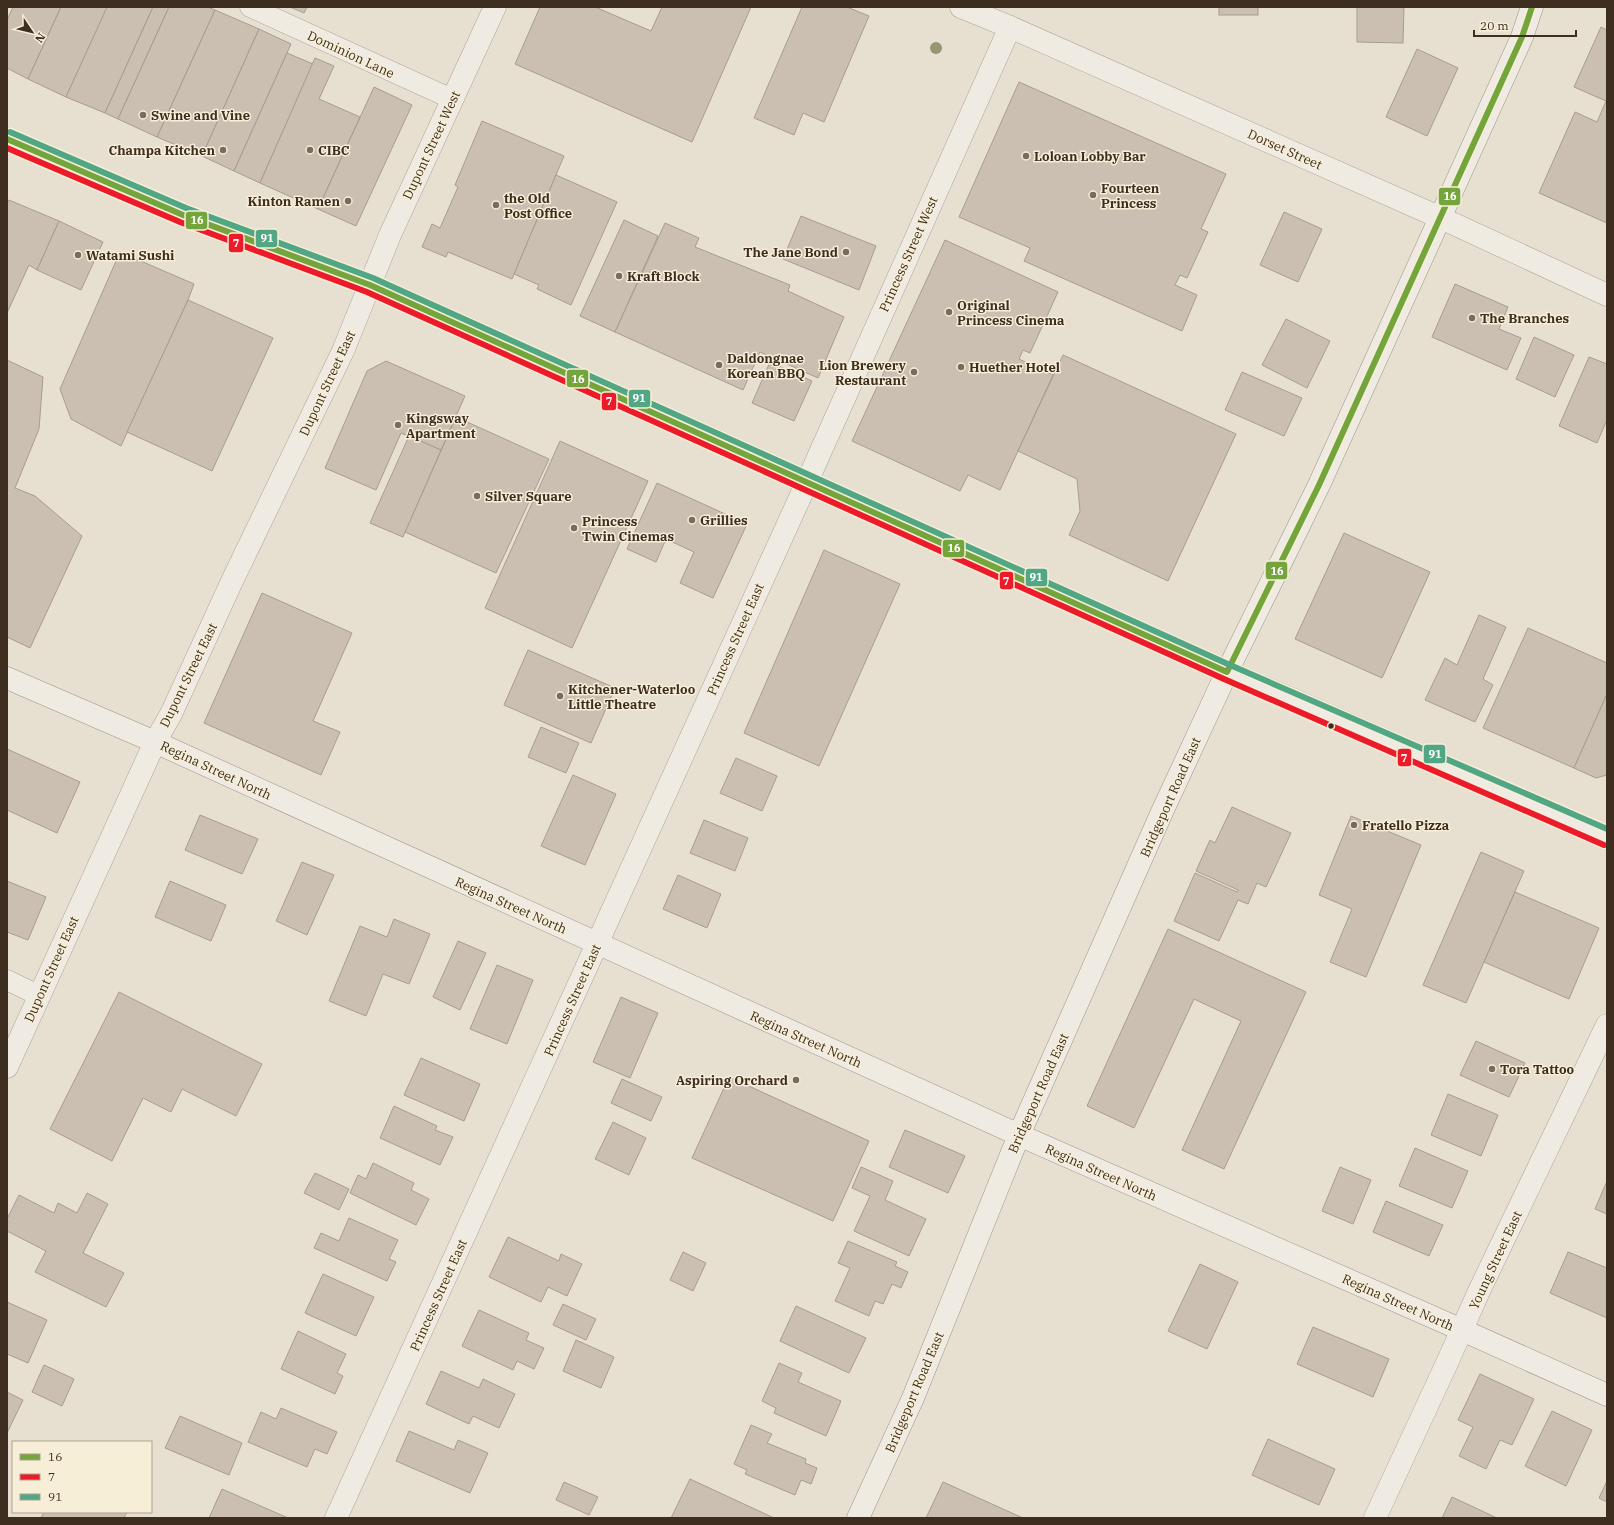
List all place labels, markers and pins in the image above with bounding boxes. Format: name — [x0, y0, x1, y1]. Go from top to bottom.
place label: Swine and Vine — [151, 107, 250, 124]
marker: Swine and Vine — [138, 110, 148, 120]
place label: Champa Kitchen — [108, 142, 215, 159]
place label: CIBC — [318, 142, 350, 159]
marker: Champa Kitchen — [218, 145, 228, 155]
marker: CIBC — [305, 145, 315, 155]
place label: Loloan Lobby Bar — [1034, 148, 1146, 165]
marker: Loloan Lobby Bar — [1021, 151, 1031, 161]
place label: Fourteen Princess — [1101, 180, 1160, 212]
place label: the Old Post Office — [504, 190, 572, 222]
marker: Fourteen Princess — [1088, 190, 1098, 200]
place label: Kinton Ramen — [247, 193, 340, 210]
marker: Kinton Ramen — [343, 196, 353, 206]
marker: the Old Post Office — [491, 200, 501, 210]
place label: The Jane Bond — [743, 244, 838, 261]
place label: Watami Sushi — [86, 247, 175, 264]
marker: The Jane Bond — [841, 247, 851, 257]
marker: Watami Sushi — [73, 250, 83, 260]
place label: Kraft Block — [627, 268, 701, 285]
marker: Kraft Block — [614, 271, 624, 281]
place label: Original Princess Cinema — [957, 297, 1065, 329]
marker: Original Princess Cinema — [944, 307, 954, 317]
place label: The Branches — [1480, 310, 1570, 327]
marker: The Branches — [1467, 313, 1477, 323]
place label: Daldongnae Korean BBQ — [727, 350, 805, 382]
place label: Lion Brewery Restaurant — [819, 357, 907, 389]
place label: Huether Hotel — [969, 359, 1060, 376]
marker: Daldongnae Korean BBQ — [714, 360, 724, 370]
marker: Huether Hotel — [956, 362, 966, 372]
marker: Lion Brewery Restaurant — [909, 367, 919, 377]
place label: Kingsway Apartment — [406, 410, 476, 442]
marker: Kingsway Apartment — [393, 420, 403, 430]
place label: Silver Square — [485, 488, 572, 505]
marker: Silver Square — [472, 491, 482, 501]
place label: Grillies — [700, 512, 748, 529]
place label: Princess Twin Cinemas — [582, 513, 675, 545]
marker: Grillies — [687, 515, 697, 525]
marker: Princess Twin Cinemas — [569, 523, 579, 533]
place label: Kitchener-Waterloo Little Theatre — [568, 681, 696, 713]
marker: Kitchener-Waterloo Little Theatre — [555, 691, 565, 701]
unlabelled marker — [1326, 721, 1336, 731]
place label: Fratello Pizza — [1362, 817, 1450, 834]
marker: Fratello Pizza — [1349, 820, 1359, 830]
place label: Tora Tattoo — [1500, 1061, 1575, 1078]
marker: Tora Tattoo — [1487, 1064, 1497, 1074]
place label: Aspiring Orchard — [676, 1072, 788, 1089]
marker: Aspiring Orchard — [791, 1075, 801, 1085]

